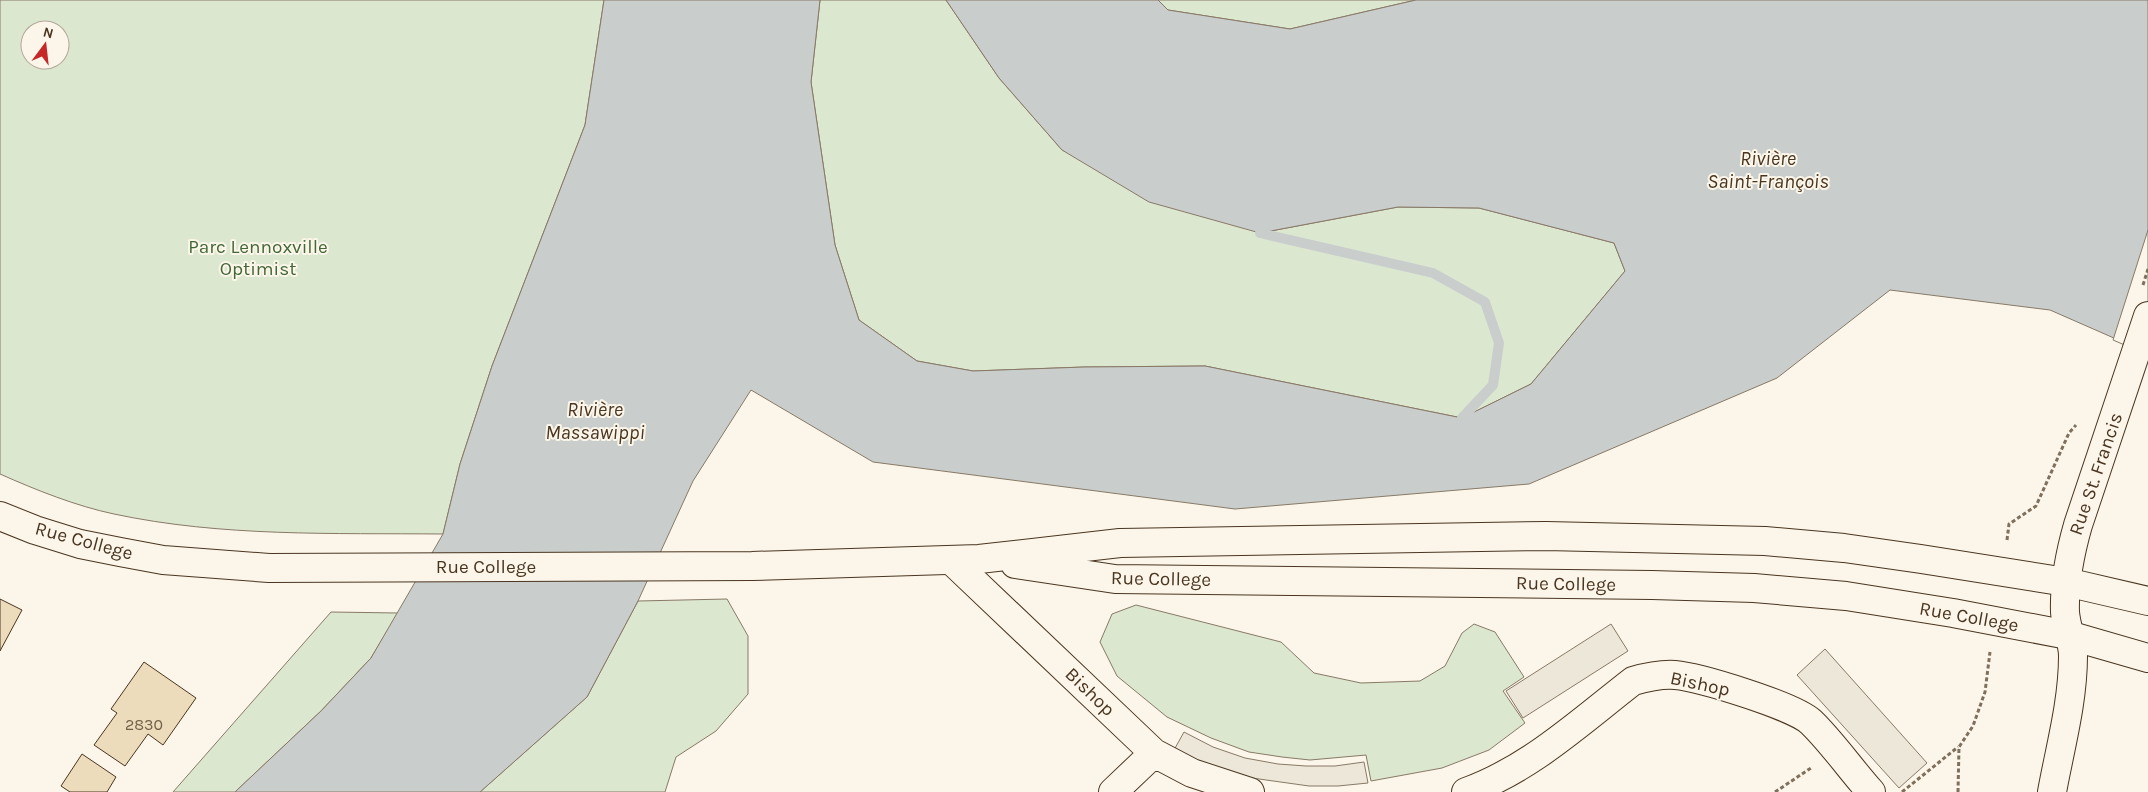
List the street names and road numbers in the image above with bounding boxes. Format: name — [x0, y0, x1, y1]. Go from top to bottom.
street label: Rue St. Francis — [2065, 410, 2127, 538]
street label: Rue College — [33, 517, 135, 565]
street label: Rue College — [436, 556, 536, 578]
street label: Rue College — [1111, 567, 1211, 591]
street label: Rue College — [1516, 572, 1616, 596]
street label: Rue College — [1918, 597, 2020, 637]
street label: Bishop — [1061, 663, 1119, 721]
street label: Bishop — [1668, 667, 1732, 701]

